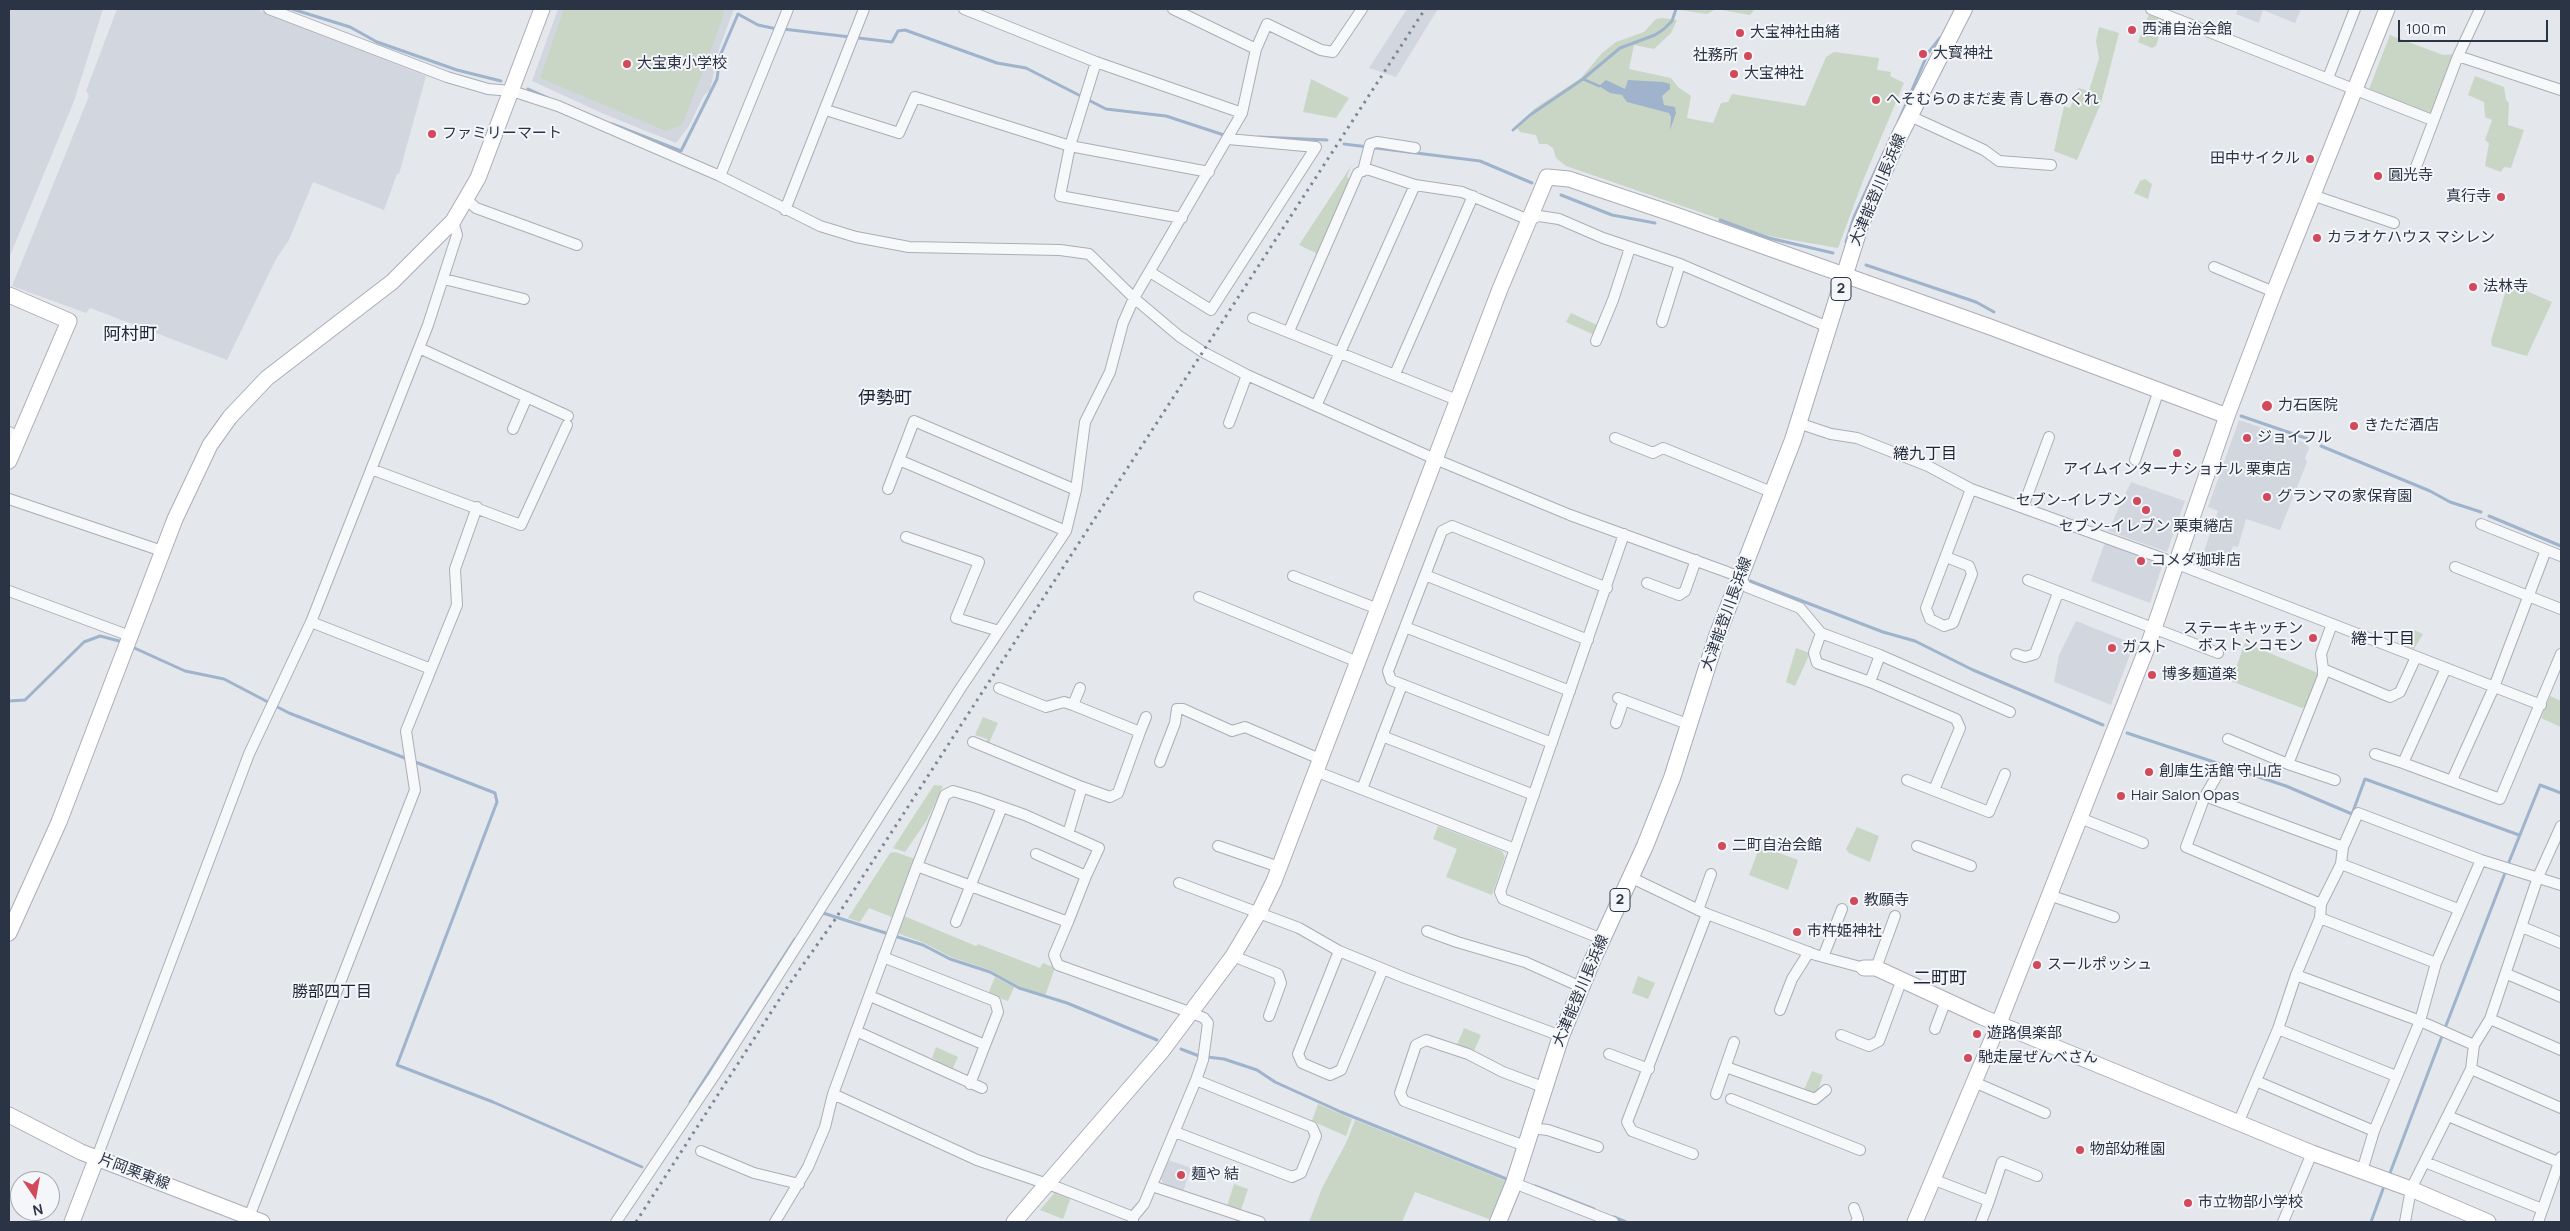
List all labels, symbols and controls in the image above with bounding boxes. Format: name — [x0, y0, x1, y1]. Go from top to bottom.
scale bar — [2400, 10, 2550, 42]
text: 100 m — [2406, 18, 2446, 39]
place label: 西浦自治会館 — [2142, 21, 2232, 39]
place label: 大宝神社由緒 — [1750, 24, 1840, 42]
marker: 西浦自治会館 — [2126, 24, 2138, 36]
marker: 大宝神社由緒 — [1734, 27, 1746, 39]
place label: 大寳神社 — [1933, 45, 1993, 63]
place label: 社務所 — [1693, 47, 1738, 65]
marker: 大寳神社 — [1917, 48, 1929, 60]
marker: 社務所 — [1742, 50, 1754, 62]
place label: 大宝東小学校 — [637, 55, 727, 73]
marker: 大宝東小学校 — [621, 58, 633, 70]
place label: 大宝神社 — [1744, 65, 1804, 83]
marker: 大宝神社 — [1728, 68, 1740, 80]
place label: へそむらのまだ麦 青し春のくれ — [1886, 91, 2099, 109]
marker: へそむらのまだ麦 青し春のくれ — [1870, 94, 1882, 106]
place label: ファミリーマート — [442, 125, 562, 143]
marker: ファミリーマート — [426, 128, 438, 140]
street label: 大津能登川長浜線 — [1846, 131, 1910, 249]
place label: 田中サイクル — [2210, 150, 2300, 168]
marker: 田中サイクル — [2304, 153, 2316, 165]
place label: 圓光寺 — [2388, 167, 2433, 185]
marker: 圓光寺 — [2372, 170, 2384, 182]
place label: 真行寺 — [2446, 188, 2491, 206]
marker: 真行寺 — [2495, 191, 2507, 203]
place label: カラオケハウス マシレン — [2327, 229, 2495, 247]
marker: カラオケハウス マシレン — [2311, 232, 2323, 244]
road number: 2 — [1831, 278, 1851, 300]
place label: 法林寺 — [2483, 278, 2528, 296]
marker: 法林寺 — [2467, 281, 2479, 293]
district label: 阿村町 — [103, 324, 157, 346]
district label: 伊勢町 — [858, 388, 912, 410]
place label: 力石医院 — [2278, 397, 2338, 415]
marker: 力石医院 — [2260, 399, 2274, 413]
place label: きただ酒店 — [2364, 417, 2439, 435]
marker: きただ酒店 — [2348, 420, 2360, 432]
place label: ジョイフル — [2257, 429, 2332, 447]
marker: ジョイフル — [2241, 432, 2253, 444]
district label: 綣九丁目 — [1893, 445, 1957, 465]
marker: アイムインターナショナル 栗東店 — [2171, 447, 2183, 459]
place label: アイムインターナショナル 栗東店 — [2063, 461, 2291, 479]
place label: グランマの家保育園 — [2277, 488, 2412, 506]
marker: グランマの家保育園 — [2261, 491, 2273, 503]
place label: セブン-イレブン — [2016, 492, 2127, 510]
marker: セブン-イレブン — [2131, 495, 2143, 507]
marker: セブン-イレブン 栗東綣店 — [2140, 504, 2152, 516]
place label: セブン-イレブン 栗東綣店 — [2059, 518, 2233, 536]
place label: コメダ珈琲店 — [2151, 552, 2241, 570]
street label: 大津能登川長浜線 — [1698, 555, 1756, 673]
marker: コメダ珈琲店 — [2135, 555, 2147, 567]
place label: ステーキキッチン ボストンコモン — [2183, 620, 2303, 655]
district label: 綣十丁目 — [2351, 630, 2415, 650]
marker: ステーキキッチン ボストンコモン — [2307, 632, 2319, 644]
place label: ガスト — [2122, 639, 2167, 657]
marker: ガスト — [2106, 642, 2118, 654]
place label: 博多麺道楽 — [2162, 666, 2237, 684]
marker: 博多麺道楽 — [2146, 669, 2158, 681]
place label: 創庫生活館 守山店 — [2159, 763, 2282, 781]
marker: 創庫生活館 守山店 — [2143, 766, 2155, 778]
place label: Hair Salon Opas — [2131, 787, 2239, 805]
marker: Hair Salon Opas — [2115, 790, 2127, 802]
place label: 二町自治会館 — [1732, 837, 1822, 855]
marker: 二町自治会館 — [1716, 840, 1728, 852]
road number: 2 — [1610, 888, 1630, 912]
place label: 教願寺 — [1864, 892, 1909, 910]
marker: 教願寺 — [1848, 895, 1860, 907]
place label: 市杵姫神社 — [1807, 923, 1882, 941]
marker: 市杵姫神社 — [1791, 926, 1803, 938]
street label: 大津能登川長浜線 — [1549, 932, 1613, 1050]
place label: スールポッシュ — [2047, 956, 2152, 974]
marker: スールポッシュ — [2031, 959, 2043, 971]
district label: 二町町 — [1913, 968, 1967, 990]
district label: 勝部四丁目 — [292, 983, 372, 1003]
place label: 遊路倶楽部 — [1987, 1025, 2062, 1043]
marker: 遊路倶楽部 — [1971, 1028, 1983, 1040]
place label: 馳走屋ぜんべさん — [1978, 1049, 2098, 1067]
marker: 馳走屋ぜんべさん — [1962, 1052, 1974, 1064]
place label: 物部幼稚園 — [2090, 1141, 2165, 1159]
marker: 物部幼稚園 — [2074, 1144, 2086, 1156]
street label: 片岡栗東線 — [96, 1150, 172, 1194]
place label: 麺や 結 — [1191, 1166, 1239, 1184]
marker: 麺や 結 — [1175, 1169, 1187, 1181]
north arrow — [10, 1171, 60, 1221]
place label: 市立物部小学校 — [2198, 1194, 2303, 1212]
marker: 市立物部小学校 — [2182, 1197, 2194, 1209]
text: N — [31, 1200, 45, 1221]

